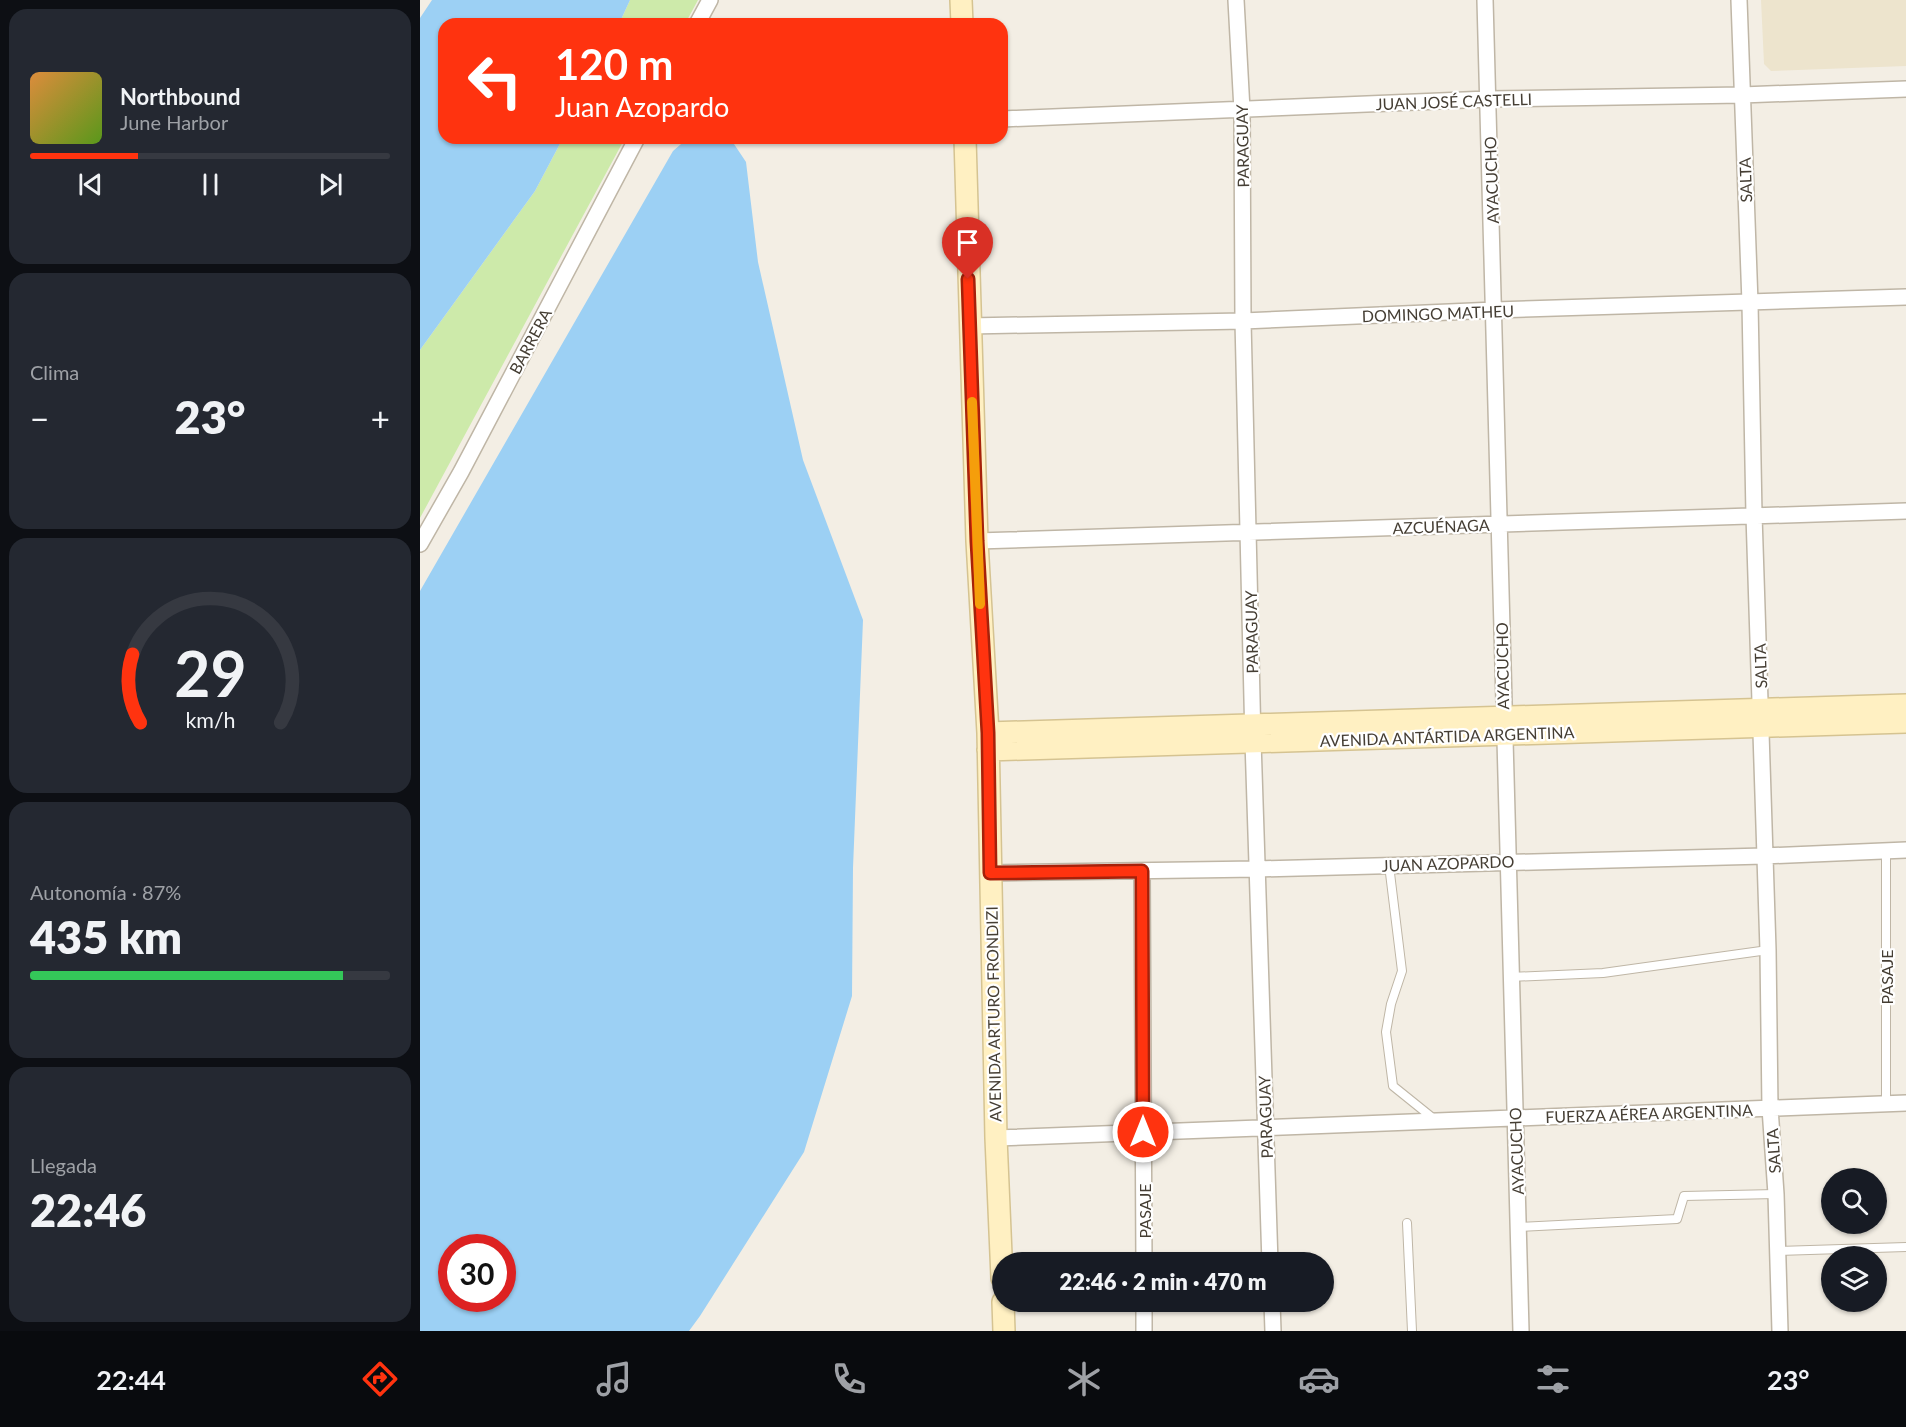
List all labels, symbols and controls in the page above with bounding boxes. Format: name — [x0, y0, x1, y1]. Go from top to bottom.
text: 120 m — [555, 39, 673, 89]
icon: left — [456, 42, 534, 120]
text: Northbound — [120, 83, 240, 110]
street label: JUAN JOSÉ CASTELLI — [1376, 89, 1532, 113]
text: Juan Azopardo — [555, 90, 729, 123]
street label: PARAGUAY — [1232, 104, 1252, 188]
text: June Harbor — [120, 110, 228, 134]
street label: AYACUCHO — [1480, 136, 1502, 224]
street label: SALTA — [1735, 157, 1755, 203]
icon: previous — [74, 168, 107, 201]
icon: pause — [194, 168, 227, 201]
icon: next — [314, 168, 347, 201]
pin — [942, 217, 993, 279]
icon: arrive — [951, 226, 984, 259]
street label: DOMINGO MATHEU — [1362, 301, 1514, 325]
street label: BARRERA — [505, 305, 555, 377]
text: Clima — [30, 360, 79, 384]
text: 23° — [175, 390, 245, 444]
text: − — [30, 398, 49, 438]
text: + — [371, 398, 390, 438]
street label: AZCUÉNAGA — [1392, 515, 1490, 537]
street label: PARAGUAY — [1241, 590, 1261, 674]
street label: AYACUCHO — [1492, 622, 1512, 710]
text: 29 — [174, 635, 246, 710]
street label: SALTA — [1750, 643, 1770, 689]
text: km/h — [185, 707, 235, 733]
street label: AVENIDA ANTÁRTIDA ARGENTINA — [1319, 722, 1575, 750]
street label: JUAN AZOPARDO — [1381, 851, 1515, 875]
text: Autonomía · 87% — [30, 880, 181, 904]
street label: AVENIDA ARTURO FRONDIZI — [982, 906, 1004, 1122]
text: 435 km — [30, 910, 182, 964]
street label: PASAJE — [1877, 950, 1896, 1004]
street label: PARAGUAY — [1254, 1075, 1276, 1159]
position arrow — [1111, 1100, 1175, 1164]
street label: FUERZA AÉREA ARGENTINA — [1545, 1100, 1753, 1126]
street label: AYACUCHO — [1505, 1107, 1527, 1195]
street label: SALTA — [1762, 1128, 1784, 1174]
text: Llegada — [30, 1153, 97, 1177]
map controls — [1821, 1168, 1887, 1312]
button: search — [1821, 1168, 1887, 1234]
text: 22:46 — [30, 1183, 146, 1237]
street label: PASAJE — [1135, 1184, 1154, 1238]
speed limit sign: 30 — [438, 1234, 516, 1312]
button: layers — [1821, 1246, 1887, 1312]
text: 22:46 · 2 min · 470 m — [1060, 1268, 1266, 1295]
icon: directions — [359, 1358, 401, 1400]
icon: music — [593, 1358, 635, 1400]
icon: phone — [828, 1358, 870, 1400]
icon: climate — [1063, 1358, 1105, 1400]
icon: car — [1298, 1358, 1340, 1400]
icon: filters — [1532, 1358, 1574, 1400]
text: 22:44 — [96, 1363, 166, 1396]
text: 23° — [1767, 1363, 1810, 1396]

